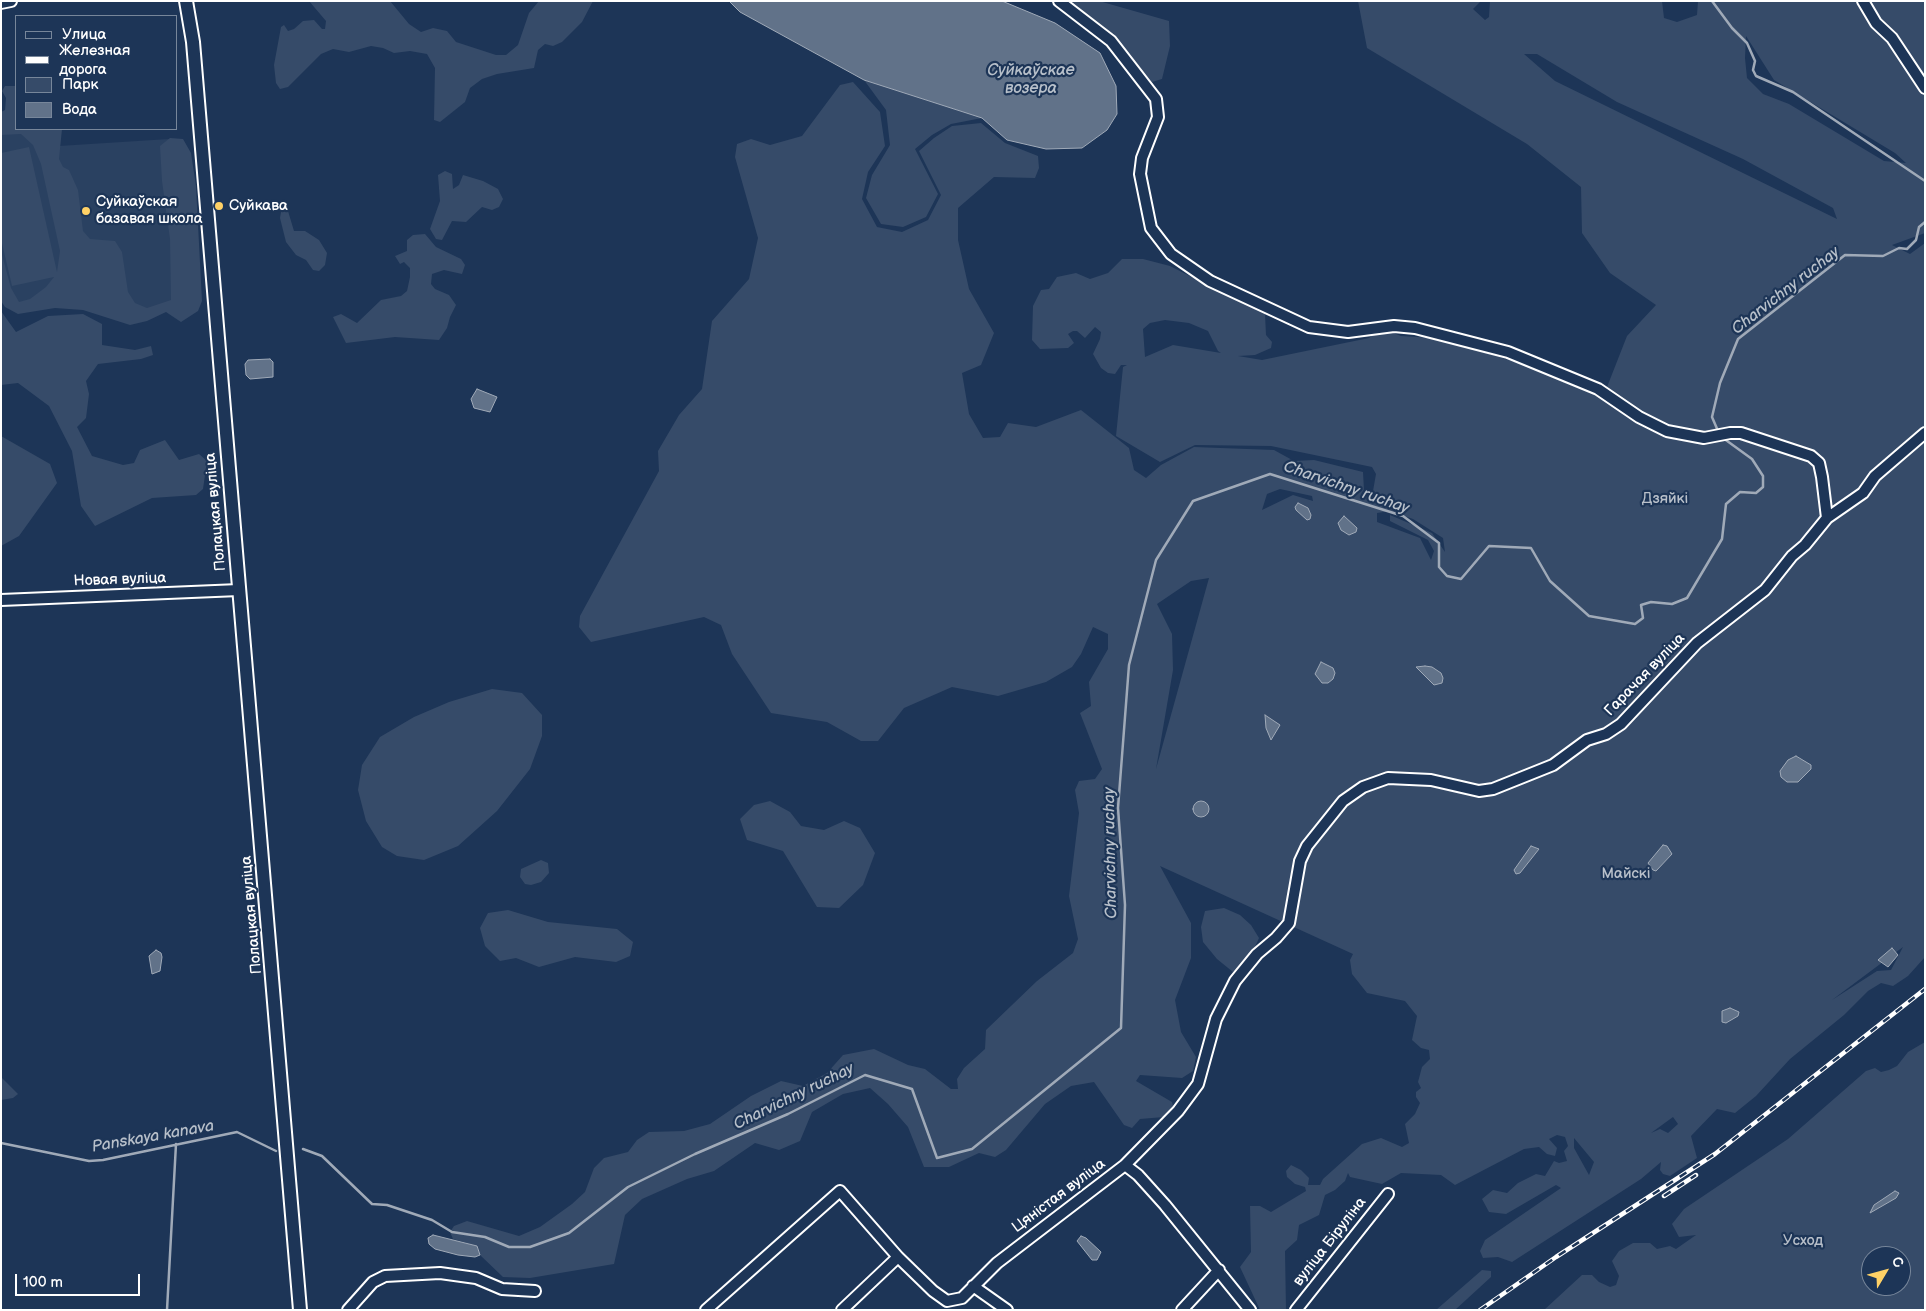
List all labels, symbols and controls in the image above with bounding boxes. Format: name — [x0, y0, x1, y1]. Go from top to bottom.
legend — [15, 15, 178, 130]
text: Улица — [62, 25, 106, 44]
text: Железная дорога — [59, 41, 130, 79]
water label: Суйкаўскае возера — [987, 61, 1075, 99]
text: Парк — [62, 75, 99, 94]
text: Вода — [62, 100, 97, 119]
place label: Суйкаўская базавая школа — [96, 193, 203, 228]
place label: Суйкава — [229, 197, 288, 215]
marker: Суйкава — [213, 200, 225, 212]
marker: Суйкаўская базавая школа — [80, 205, 92, 217]
water label: Charvichny ruchay — [1728, 243, 1844, 339]
street label: Полацкая вуліца — [202, 452, 230, 572]
water label: Charvichny ruchay — [1281, 457, 1411, 519]
park label: Дзяйкі — [1642, 490, 1688, 508]
street label: Новая вуліца — [73, 569, 167, 591]
street label: Гарачая вуліца — [1601, 630, 1689, 720]
water label: Charvichny ruchay — [1100, 787, 1122, 919]
street label: Полацкая вуліца — [238, 855, 266, 975]
park label: Майскі — [1601, 865, 1651, 883]
water label: Charvichny ruchay — [731, 1059, 857, 1135]
water label: Panskaya kanava — [90, 1117, 216, 1157]
street label: Цяністая вуліца — [1009, 1155, 1109, 1237]
street label: вуліца Біруліна — [1290, 1194, 1370, 1290]
park label: Усход — [1783, 1232, 1823, 1250]
north arrow — [1861, 1246, 1911, 1296]
text: С — [1888, 1253, 1907, 1271]
scale bar — [18, 1264, 142, 1296]
text: 100 m — [23, 1273, 63, 1292]

